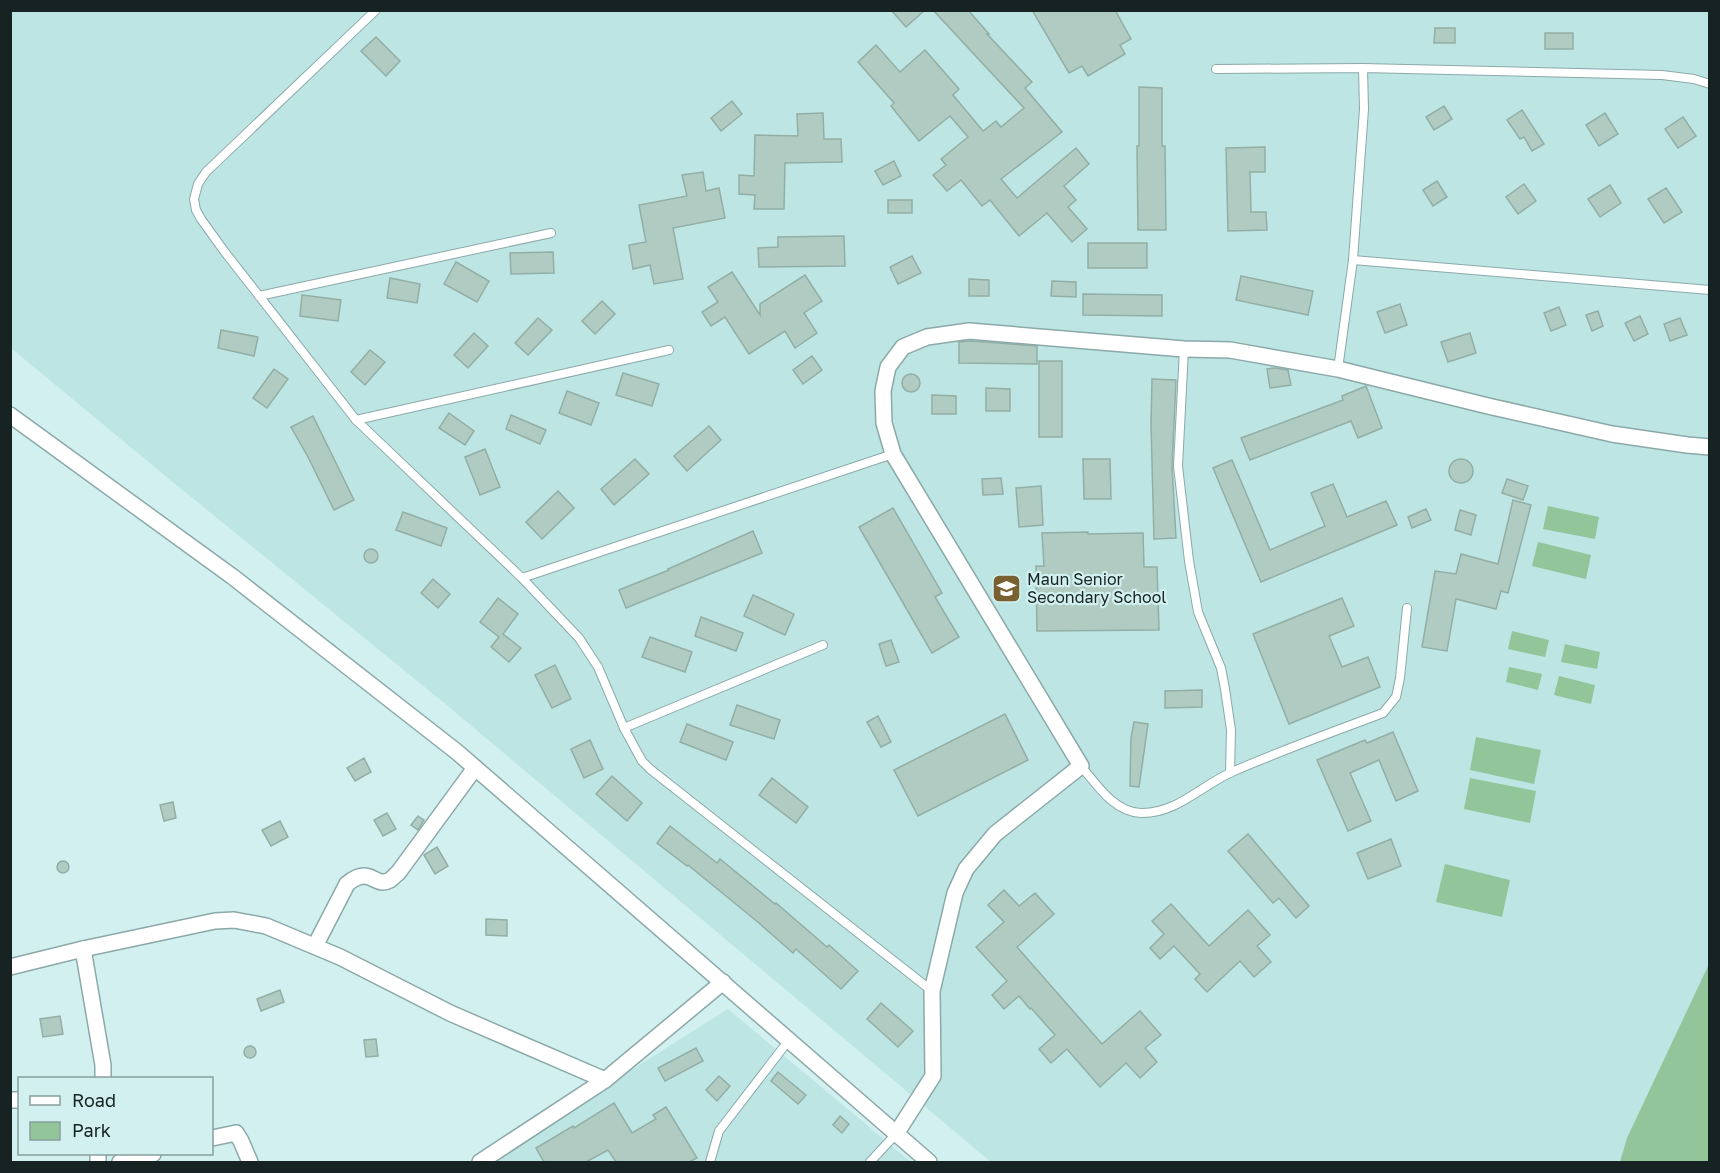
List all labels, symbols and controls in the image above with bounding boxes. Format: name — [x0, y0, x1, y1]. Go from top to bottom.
place label: Maun Senior Secondary School — [1027, 569, 1166, 607]
school or university icon: Maun Senior Secondary School — [990, 572, 1022, 604]
legend — [18, 1077, 213, 1155]
text: Road — [72, 1089, 116, 1111]
text: Park — [72, 1119, 111, 1141]

